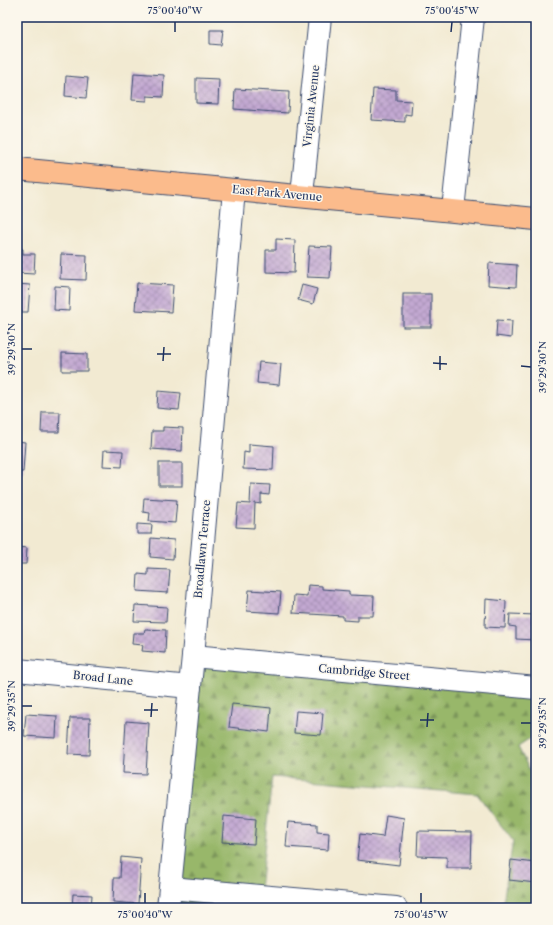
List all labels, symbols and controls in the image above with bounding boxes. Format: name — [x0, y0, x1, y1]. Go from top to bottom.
text: 75°00'40"W — [148, 4, 203, 17]
text: 75°00'45"W — [425, 4, 480, 17]
street label: Virginia Avenue — [300, 64, 322, 149]
street label: East Park Avenue — [231, 182, 323, 204]
text: 39°29'30"N — [5, 323, 18, 375]
text: 39°29'30"N — [536, 341, 549, 393]
street label: Broadlawn Terrace — [191, 499, 213, 599]
street label: Cambridge Street — [318, 661, 410, 683]
street label: Broad Lane — [72, 668, 134, 688]
text: 39°29'35"N — [5, 680, 18, 732]
text: 39°29'35"N — [536, 697, 549, 749]
text: 75°00'40"W — [118, 908, 173, 921]
text: 75°00'45"W — [394, 908, 449, 921]

